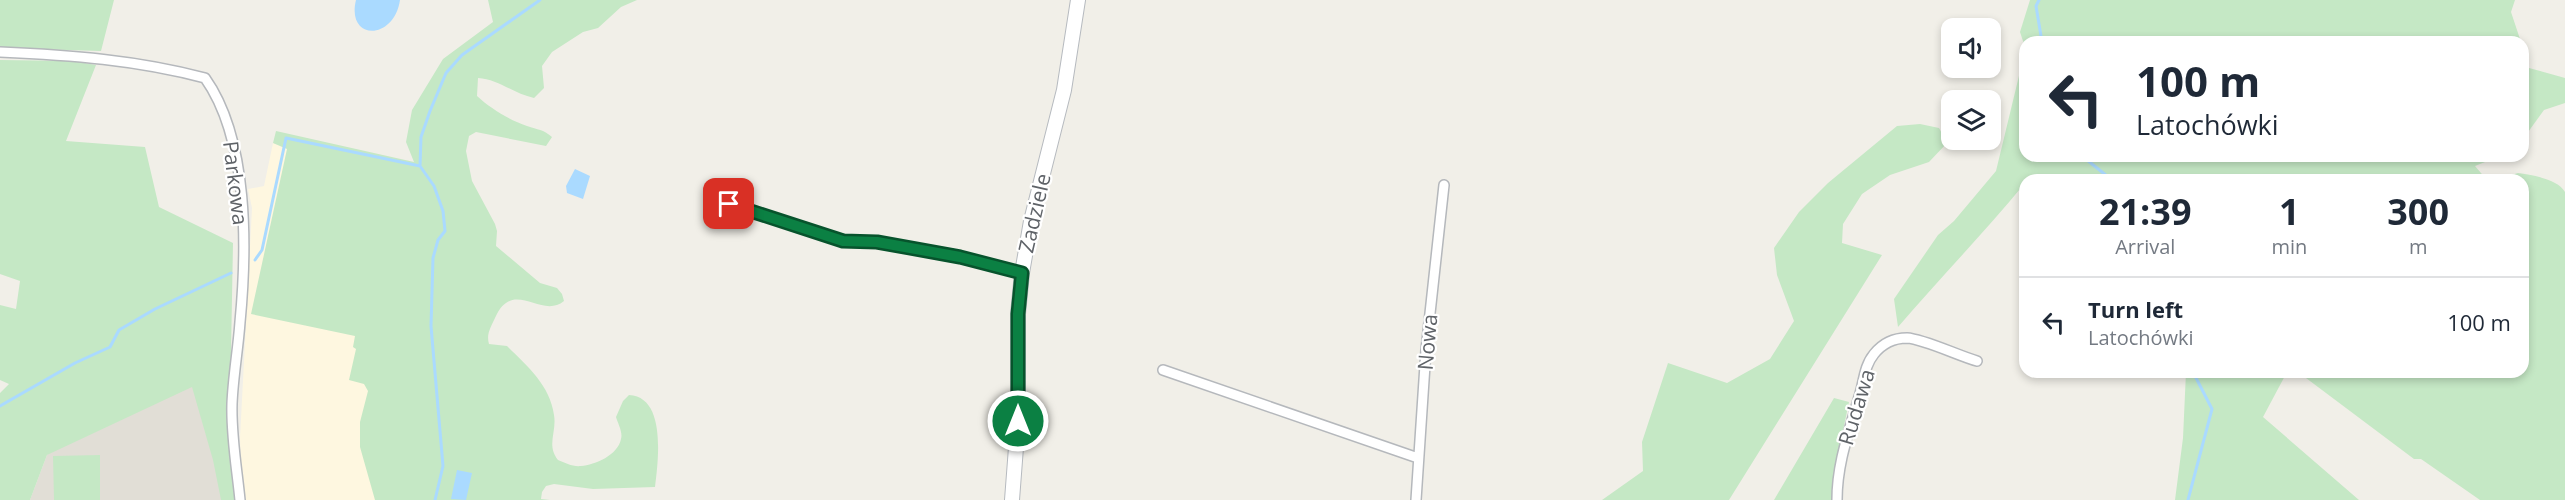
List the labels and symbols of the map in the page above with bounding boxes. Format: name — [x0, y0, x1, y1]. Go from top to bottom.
street label: Parkowa — [217, 139, 255, 227]
street label: Zadziele — [1011, 171, 1057, 255]
pin — [703, 178, 754, 229]
street label: Nowa — [1411, 313, 1443, 371]
street label: Rudawa — [1831, 365, 1881, 449]
position arrow — [986, 389, 1050, 453]

